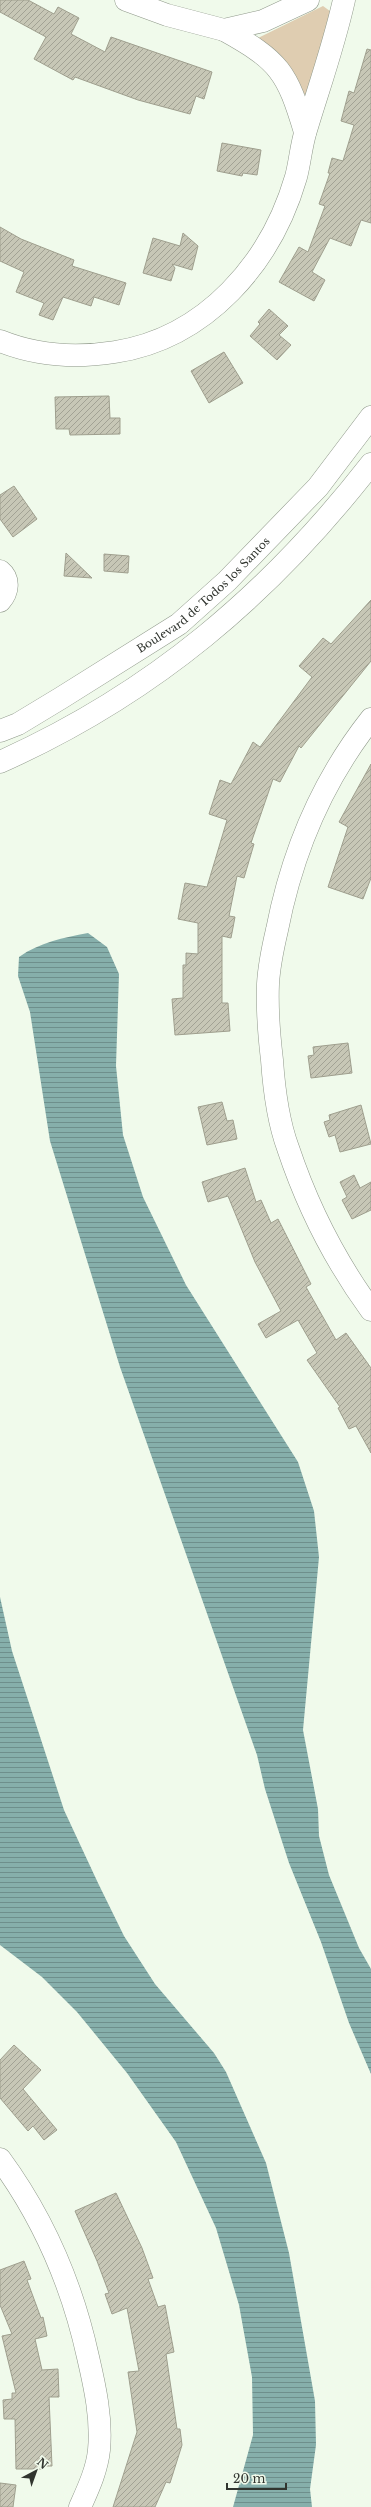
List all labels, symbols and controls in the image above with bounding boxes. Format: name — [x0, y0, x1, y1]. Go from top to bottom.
street label: Boulevard de Todos los Santos — [134, 534, 273, 656]
north arrow — [16, 2451, 56, 2491]
text: N — [34, 2455, 52, 2473]
scale bar — [227, 2465, 286, 2491]
text: 20 m — [233, 2471, 265, 2486]

